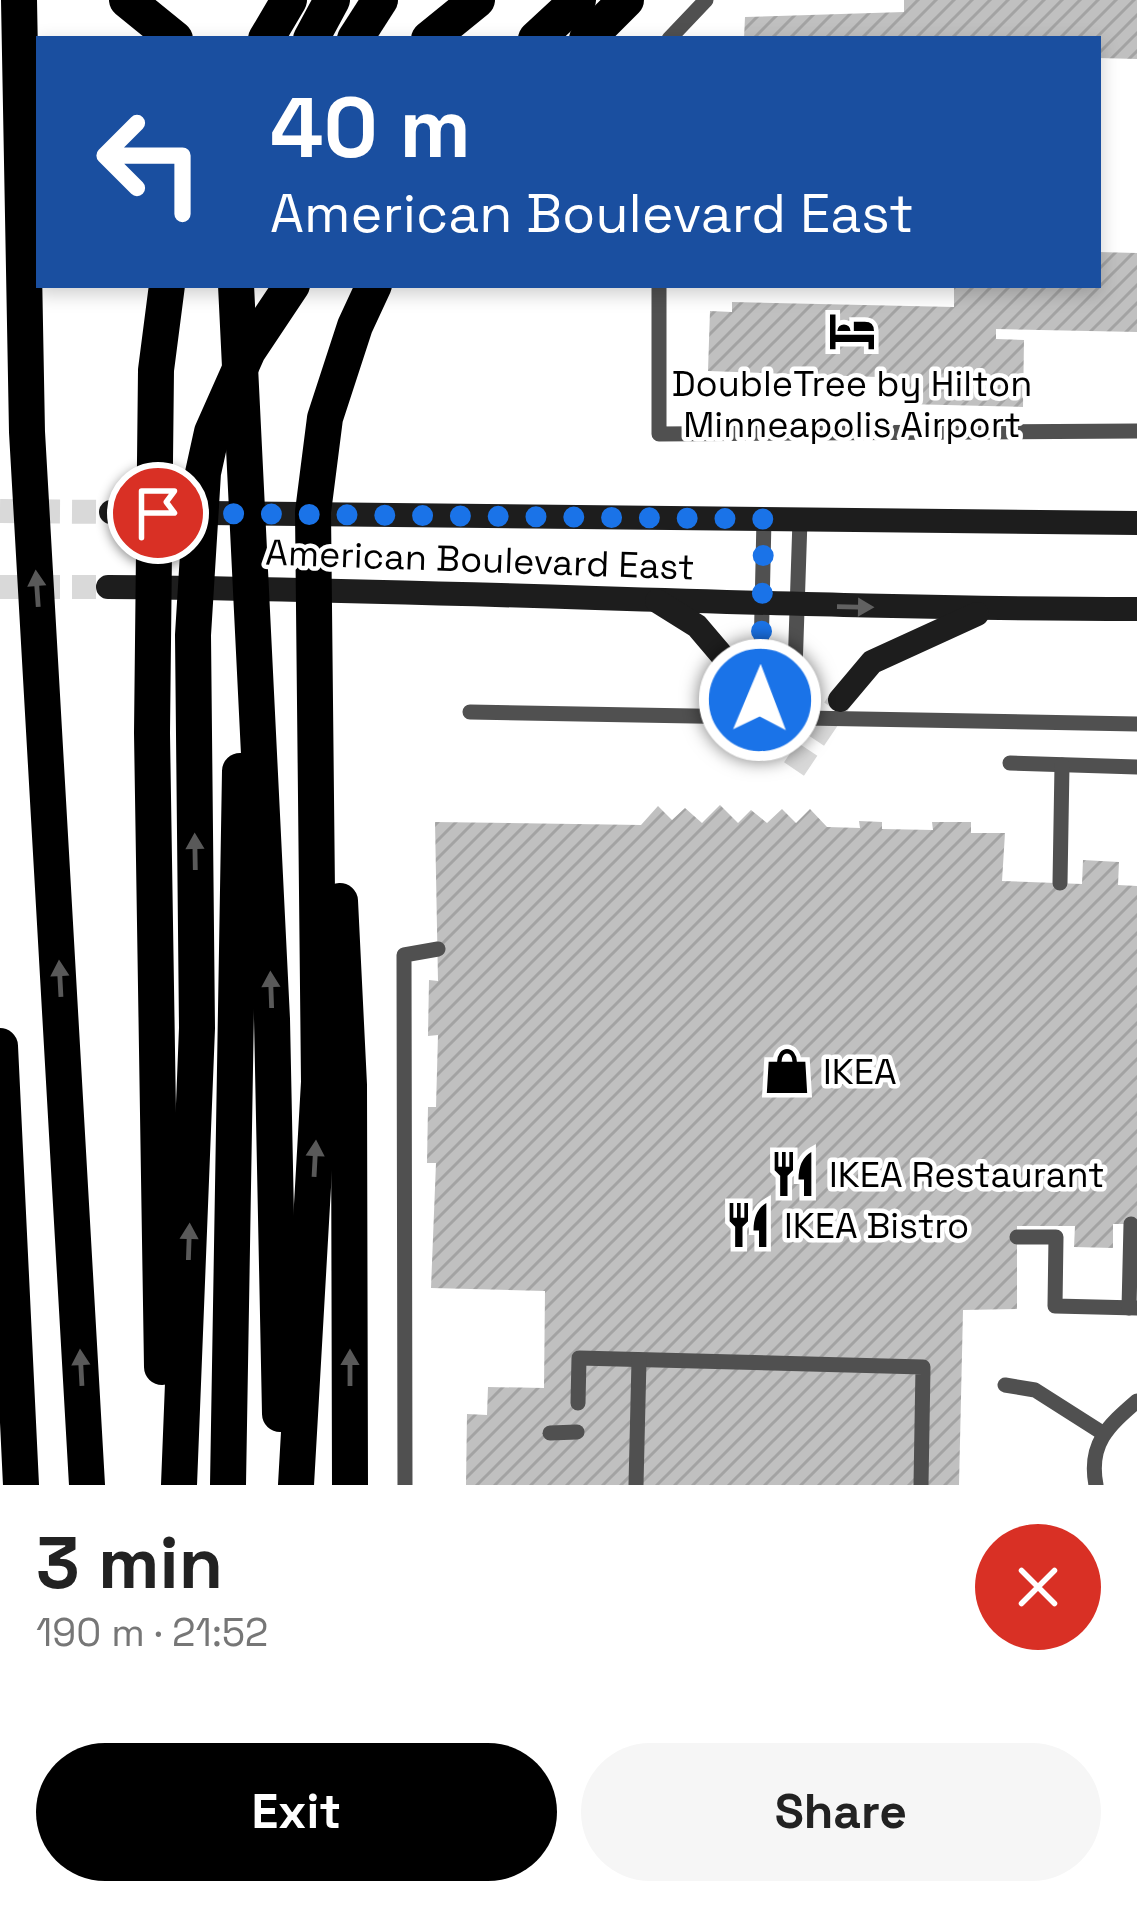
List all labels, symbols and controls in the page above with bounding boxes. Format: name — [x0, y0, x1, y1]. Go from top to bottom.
text: 40 m — [270, 74, 471, 182]
icon: left — [72, 84, 228, 240]
text: American Boulevard East — [270, 179, 914, 248]
hotel icon: DoubleTree by Hilton Minneapolis Airport — [827, 306, 877, 356]
place label: DoubleTree by Hilton Minneapolis Airport — [672, 361, 1032, 448]
pin — [107, 462, 209, 564]
icon: arrive — [125, 480, 191, 546]
street label: American Boulevard East — [265, 530, 695, 590]
one-way arrow — [27, 569, 46, 607]
one-way arrow — [837, 598, 875, 617]
position arrow — [697, 637, 823, 763]
one-way arrow — [185, 832, 205, 870]
one-way arrow — [50, 959, 69, 997]
one-way arrow — [261, 970, 280, 1008]
shop icon: IKEA — [762, 1046, 812, 1096]
place label: IKEA — [823, 1049, 897, 1095]
one-way arrow — [306, 1139, 325, 1177]
restaurant icon: IKEA Restaurant — [768, 1149, 818, 1199]
place label: IKEA Restaurant — [829, 1152, 1105, 1198]
restaurant icon: IKEA Bistro — [723, 1200, 773, 1250]
place label: IKEA Bistro — [784, 1203, 969, 1249]
one-way arrow — [179, 1222, 198, 1260]
one-way arrow — [71, 1348, 90, 1386]
one-way arrow — [340, 1348, 360, 1386]
text: 3 min — [36, 1517, 223, 1609]
button: close — [975, 1524, 1101, 1650]
text: 190 m · 21:52 — [36, 1608, 268, 1657]
button: Exit — [36, 1743, 557, 1881]
button: Share — [581, 1743, 1101, 1881]

